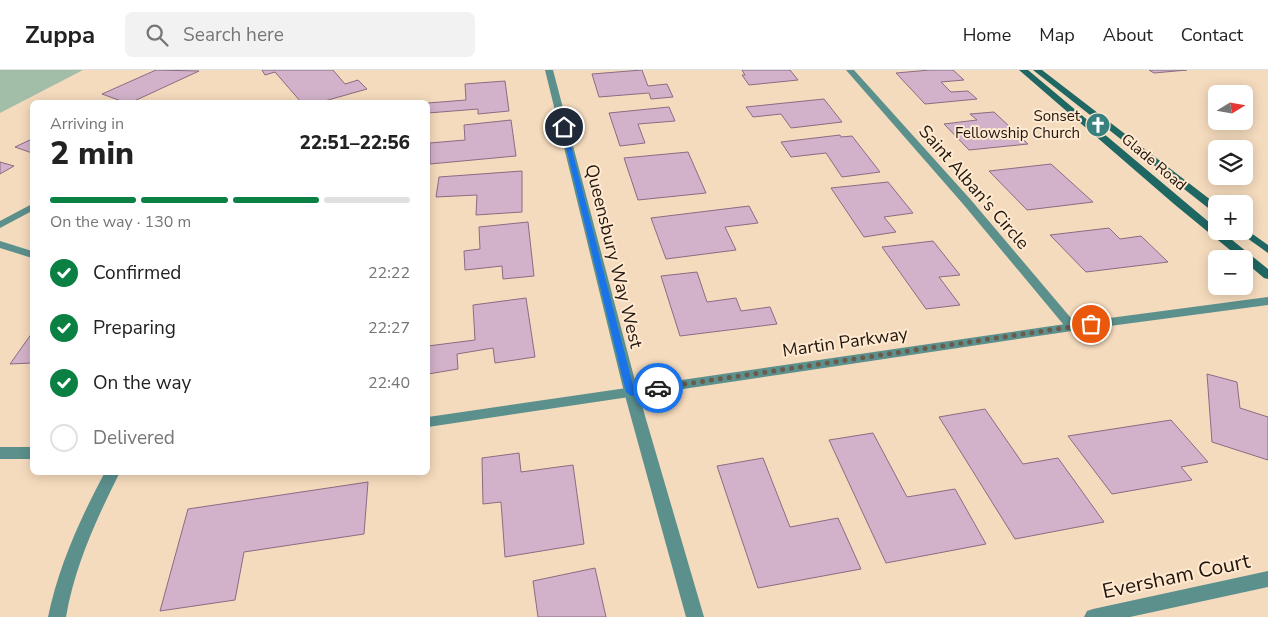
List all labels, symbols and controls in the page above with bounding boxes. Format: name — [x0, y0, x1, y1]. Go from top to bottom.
search box — [125, 12, 475, 57]
text: Zuppa — [25, 19, 95, 51]
icon: search — [143, 21, 171, 49]
text: Search here — [183, 22, 284, 48]
text: Home — [963, 23, 1011, 47]
text: Map — [1039, 23, 1075, 47]
text: About — [1103, 23, 1153, 47]
text: Contact — [1181, 23, 1243, 47]
north arrow — [1208, 85, 1252, 130]
map controls — [1208, 85, 1253, 295]
pin — [543, 106, 585, 148]
place label: Sonset Fellowship Church — [955, 106, 1081, 143]
church icon: Sonset Fellowship Church — [1085, 112, 1111, 138]
text: Arriving in — [50, 113, 124, 135]
icon: home — [550, 113, 578, 141]
street label: Saint Alban's Circle — [913, 120, 1035, 254]
street label: Glade Road — [1117, 129, 1191, 195]
text: 22:51–22:56 — [299, 130, 410, 156]
text: 2 min — [50, 132, 134, 175]
button: layers — [1208, 140, 1253, 185]
street label: Queensbury Way West — [580, 162, 649, 351]
button: + — [1208, 195, 1253, 240]
text: On the way · 130 m — [50, 211, 191, 233]
button: − — [1208, 250, 1253, 295]
icon: check — [50, 259, 78, 287]
text: Confirmed — [93, 260, 181, 286]
text: 22:22 — [368, 262, 410, 284]
pin — [1070, 303, 1112, 345]
icon: bag — [1077, 310, 1105, 338]
icon: check — [50, 314, 78, 342]
text: Preparing — [93, 315, 176, 341]
text: 22:27 — [368, 317, 410, 339]
street label: Martin Parkway — [781, 321, 910, 363]
courier — [633, 363, 683, 413]
icon: check — [50, 369, 78, 397]
text: On the way — [93, 370, 191, 396]
text: 22:40 — [368, 372, 410, 394]
icon: car — [644, 374, 672, 402]
text: Delivered — [93, 425, 175, 451]
street label: Eversham Court — [1100, 547, 1253, 605]

